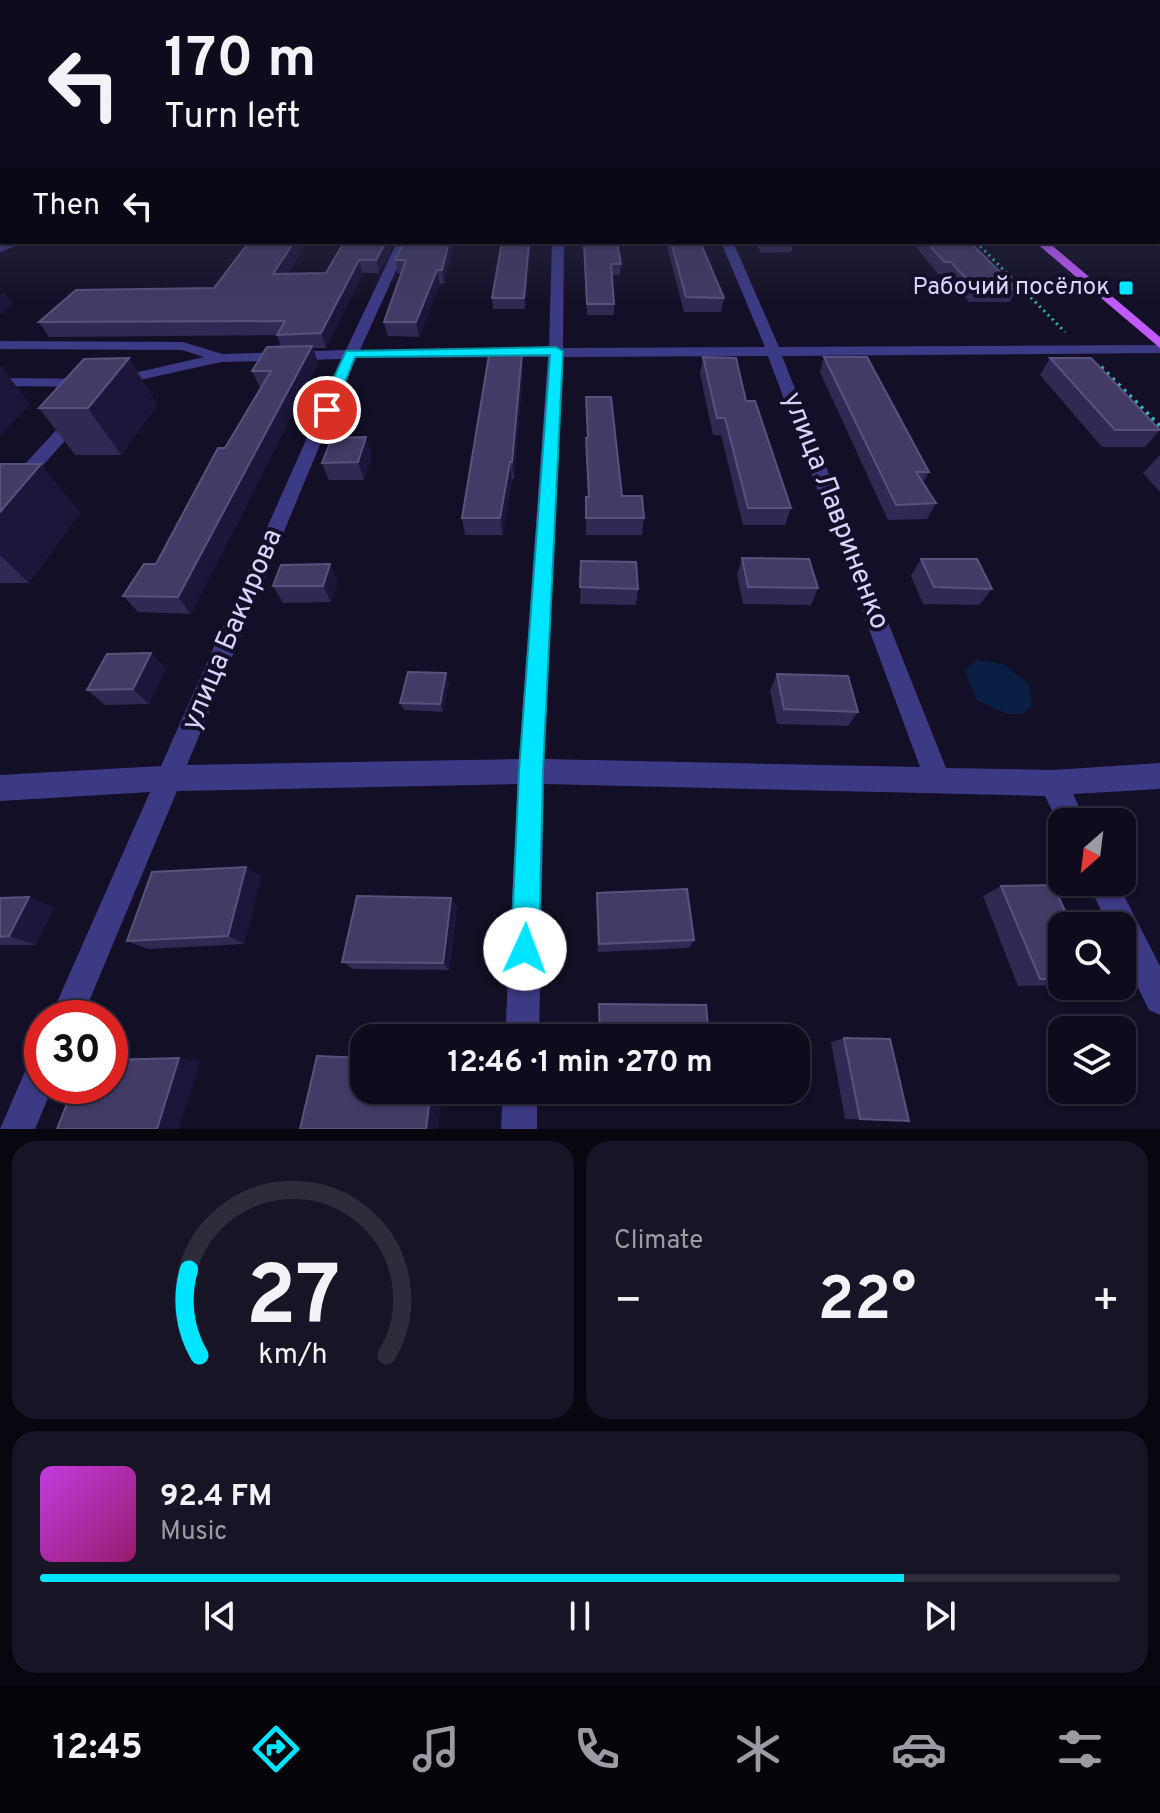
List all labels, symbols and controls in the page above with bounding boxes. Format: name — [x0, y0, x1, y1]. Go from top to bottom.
text: 170 m — [164, 26, 316, 96]
icon: left — [32, 32, 136, 136]
text: Turn left — [164, 95, 301, 141]
icon: left — [116, 184, 160, 228]
text: Then — [32, 188, 100, 225]
place label: Рабочий посёлок — [913, 273, 1110, 303]
marker: Рабочий посёлок — [1117, 279, 1135, 297]
pin — [293, 376, 361, 444]
street label: улица Лавриненко — [773, 387, 897, 635]
icon: arrive — [305, 388, 349, 432]
street label: улица Бакирова — [174, 524, 292, 736]
north arrow — [1048, 808, 1136, 896]
map controls — [1048, 808, 1136, 1104]
position arrow — [483, 907, 567, 991]
button: search — [1048, 912, 1136, 1000]
speed limit sign: 30 — [24, 1000, 128, 1104]
button: layers — [1048, 1016, 1136, 1104]
text: 12:46 · 1 min · 270 m — [447, 1045, 713, 1082]
text: Climate — [614, 1225, 703, 1258]
text: 27 — [246, 1249, 340, 1354]
text: 22° — [818, 1265, 916, 1341]
text: − — [614, 1275, 642, 1331]
text: + — [1092, 1275, 1120, 1331]
text: km/h — [258, 1338, 328, 1374]
text: 92.4 FM — [160, 1479, 272, 1516]
text: Music — [160, 1516, 227, 1549]
icon: previous — [198, 1594, 242, 1638]
icon: pause — [558, 1594, 602, 1638]
icon: next — [918, 1594, 962, 1638]
icon: directions — [248, 1721, 304, 1777]
icon: music — [408, 1721, 464, 1777]
icon: phone — [569, 1721, 625, 1777]
icon: climate — [730, 1721, 786, 1777]
icon: car — [891, 1721, 947, 1777]
icon: filters — [1052, 1721, 1108, 1777]
text: 12:45 — [52, 1726, 143, 1772]

